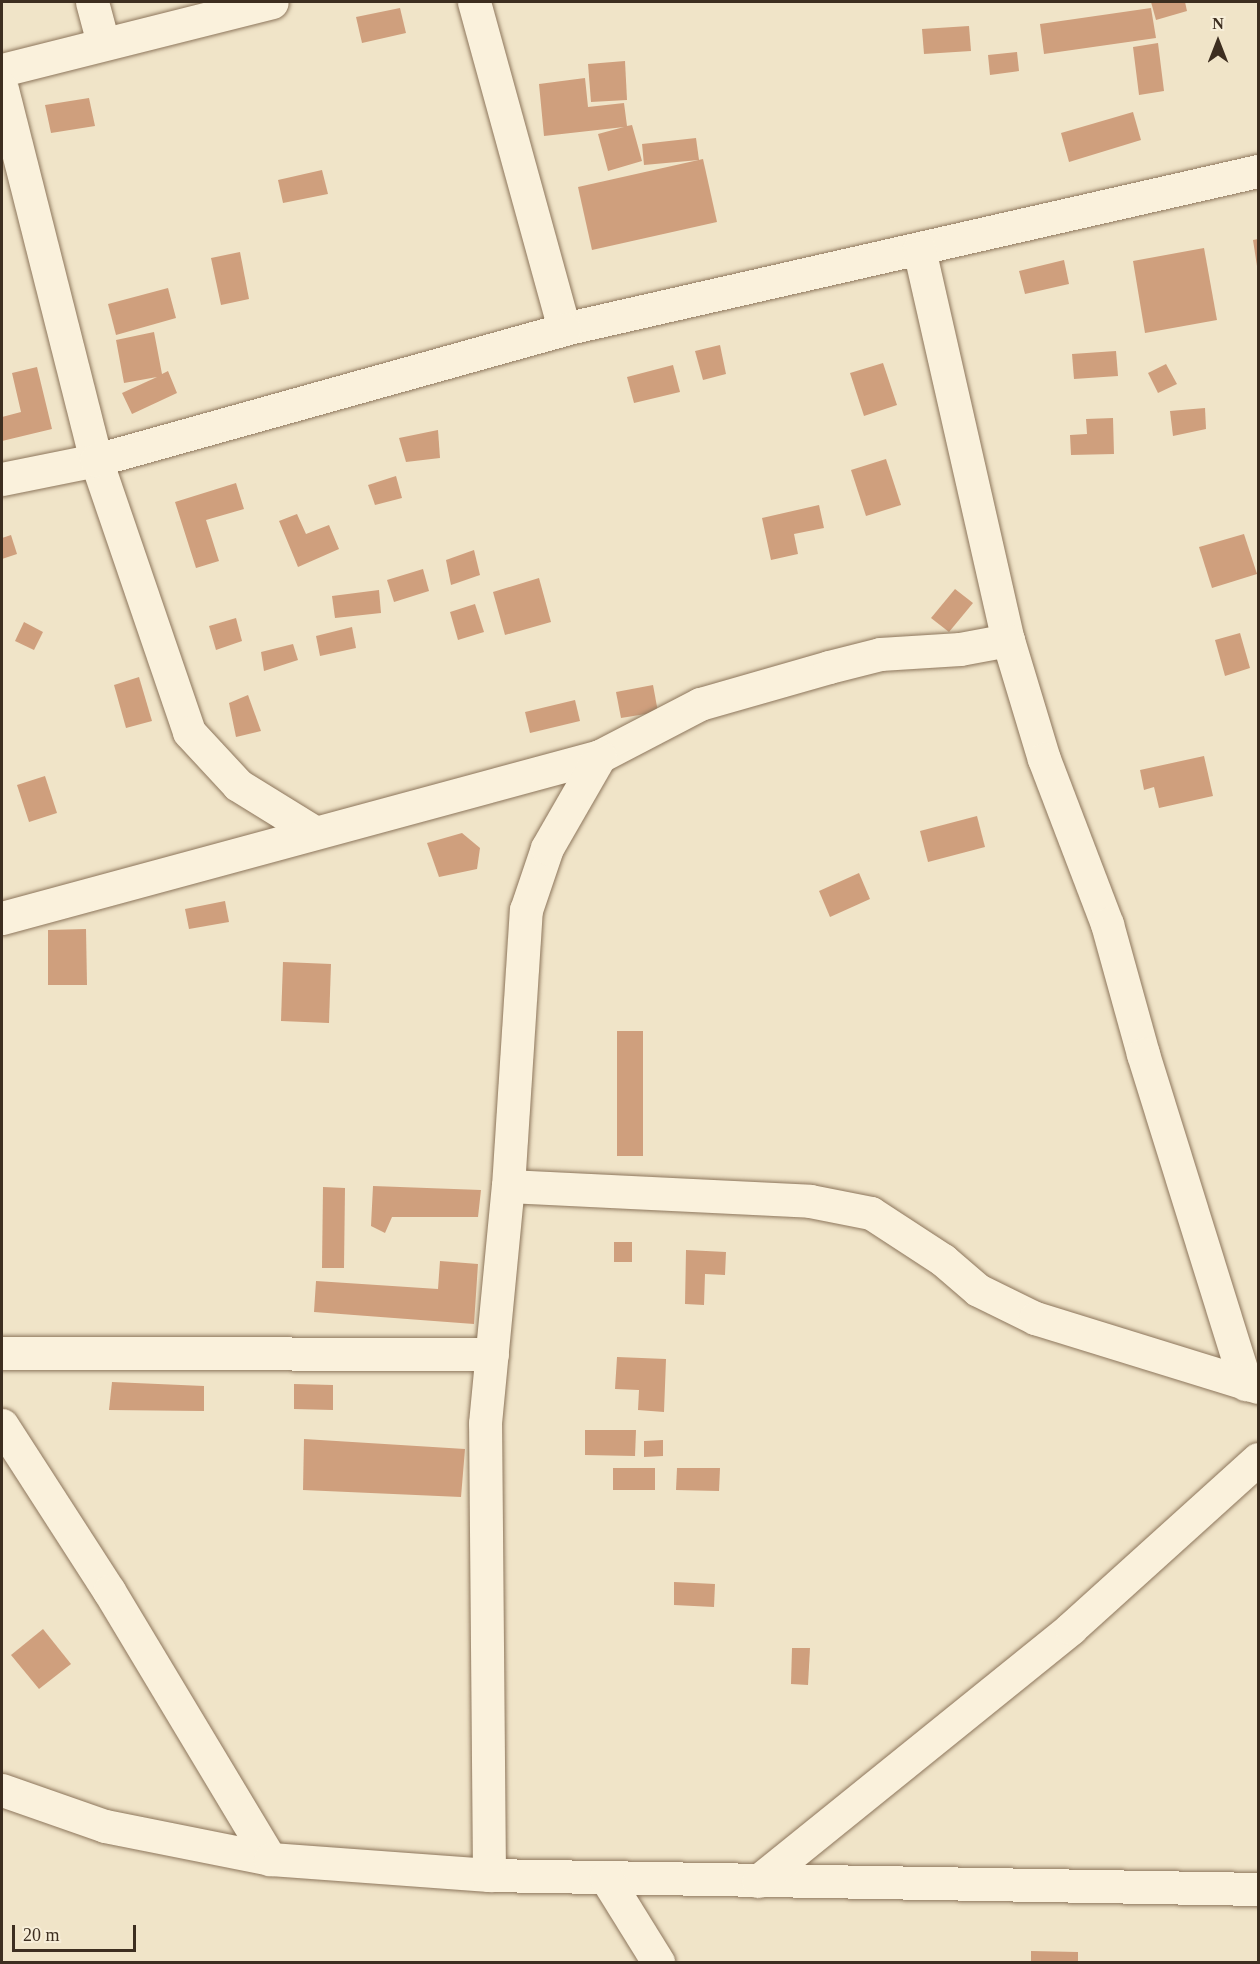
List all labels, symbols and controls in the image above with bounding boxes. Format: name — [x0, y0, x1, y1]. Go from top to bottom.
north arrow — [1188, 12, 1248, 72]
text: N — [1212, 15, 1224, 32]
scale bar — [15, 1913, 140, 1951]
text: 20 m — [23, 1925, 60, 1945]

